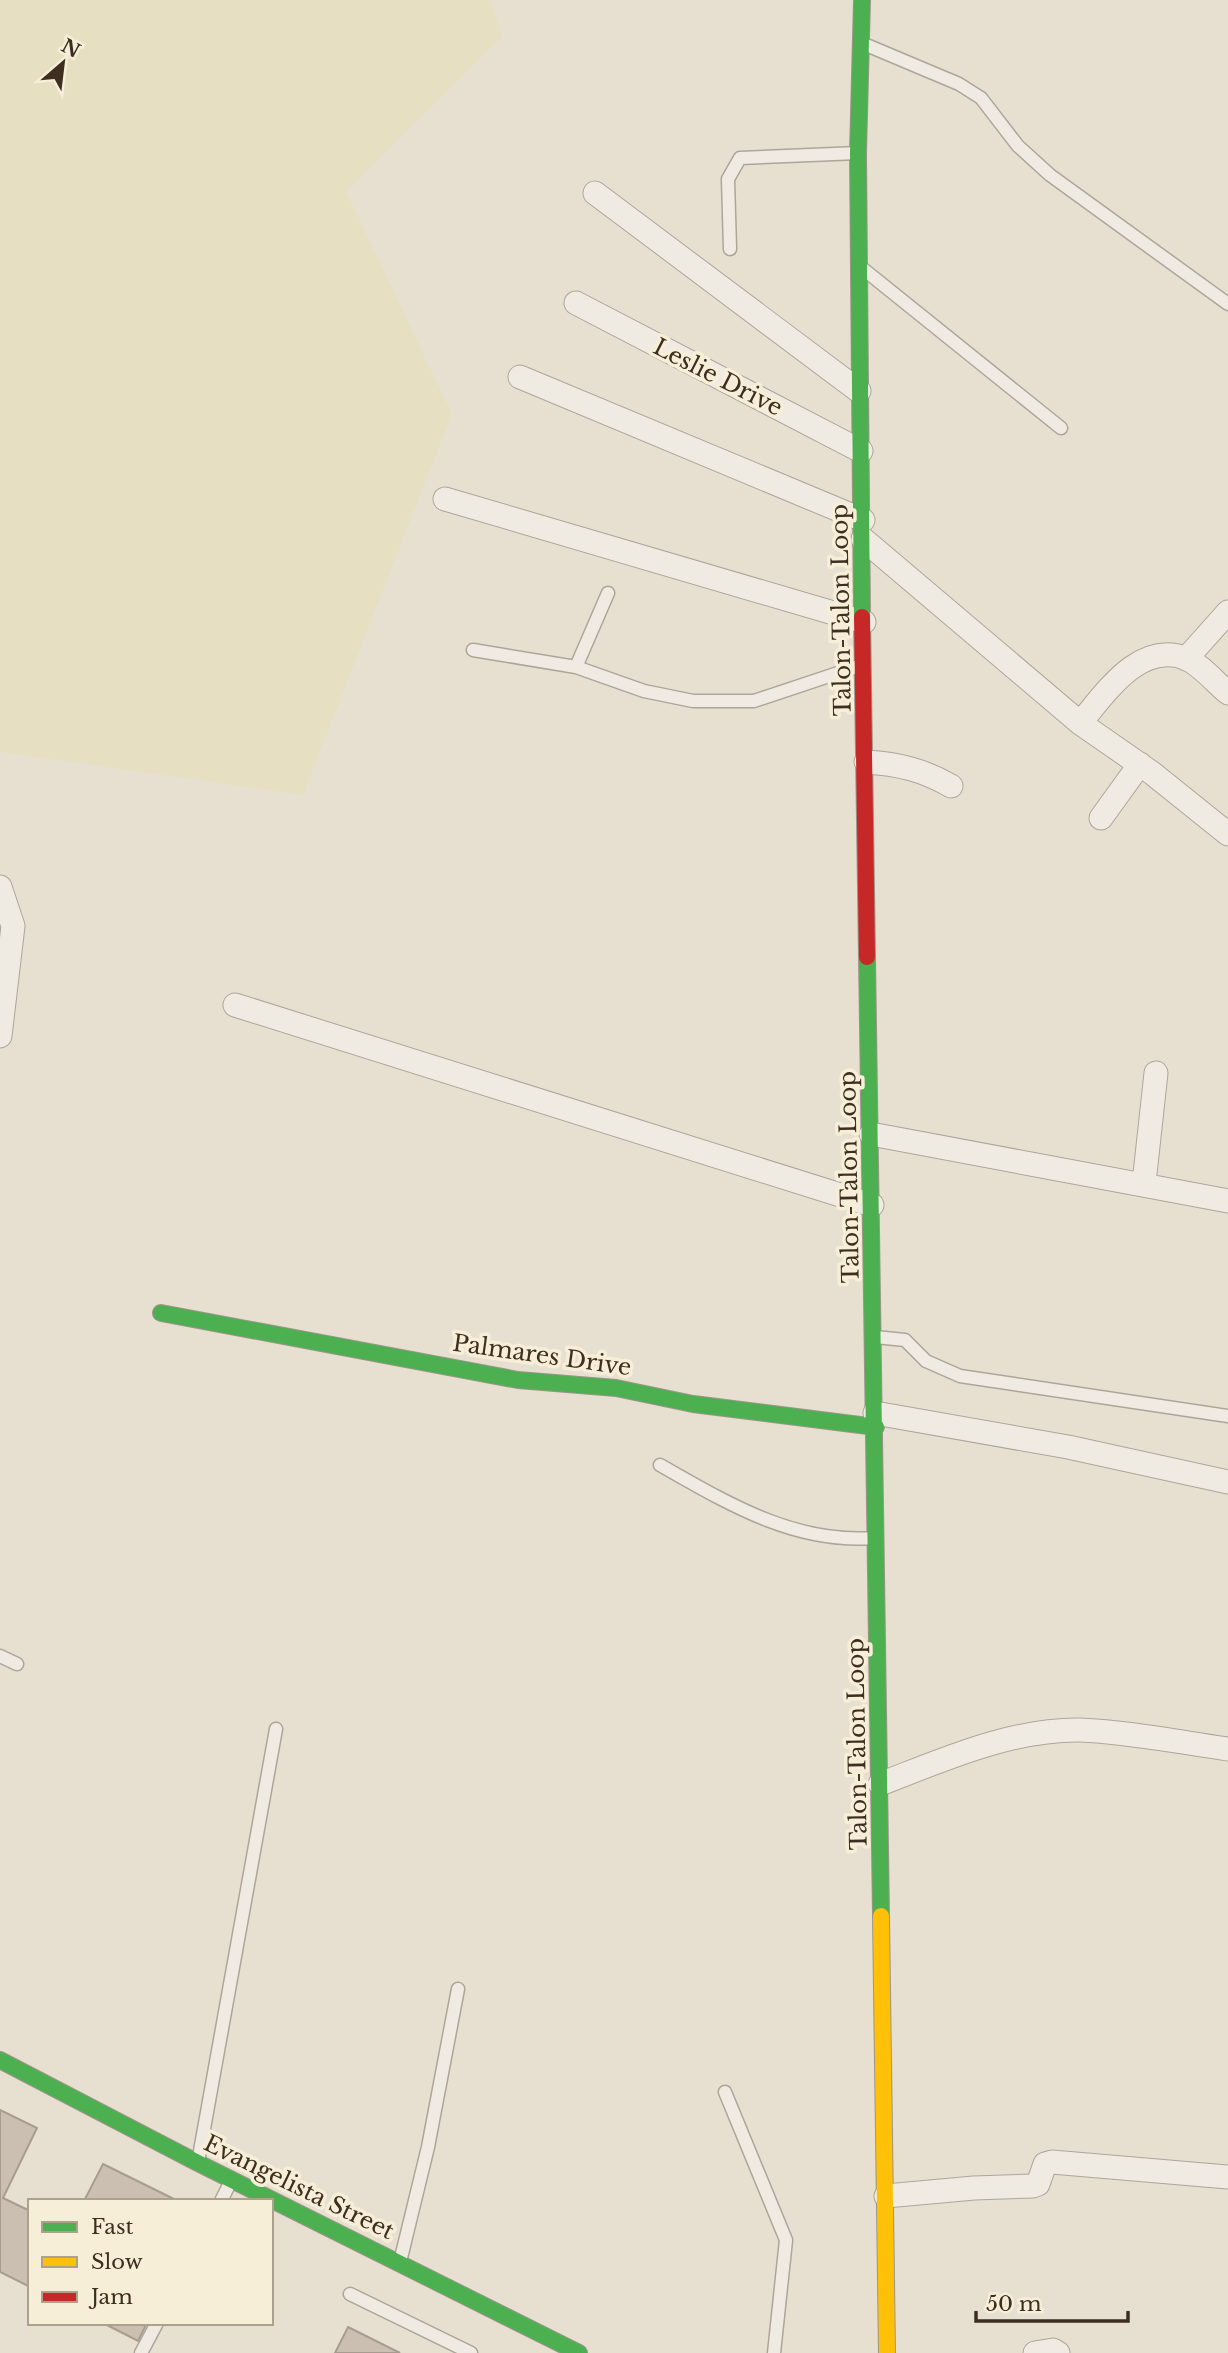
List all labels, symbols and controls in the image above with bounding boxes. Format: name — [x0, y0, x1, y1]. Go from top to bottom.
north arrow — [28, 28, 98, 98]
text: N — [57, 34, 84, 63]
street label: Leslie Drive — [649, 332, 787, 422]
street label: Talon-Talon Loop — [825, 504, 857, 716]
street label: Talon-Talon Loop — [833, 1071, 865, 1283]
street label: Palmares Drive — [451, 1329, 633, 1381]
street label: Talon-Talon Loop — [841, 1638, 873, 1850]
street label: Evangelista Street — [199, 2129, 399, 2245]
legend — [28, 2199, 273, 2325]
text: Fast — [91, 2214, 133, 2240]
text: Slow — [91, 2249, 143, 2275]
scale bar — [976, 2280, 1128, 2324]
text: Jam — [88, 2284, 133, 2310]
text: 50 m — [986, 2291, 1042, 2317]

